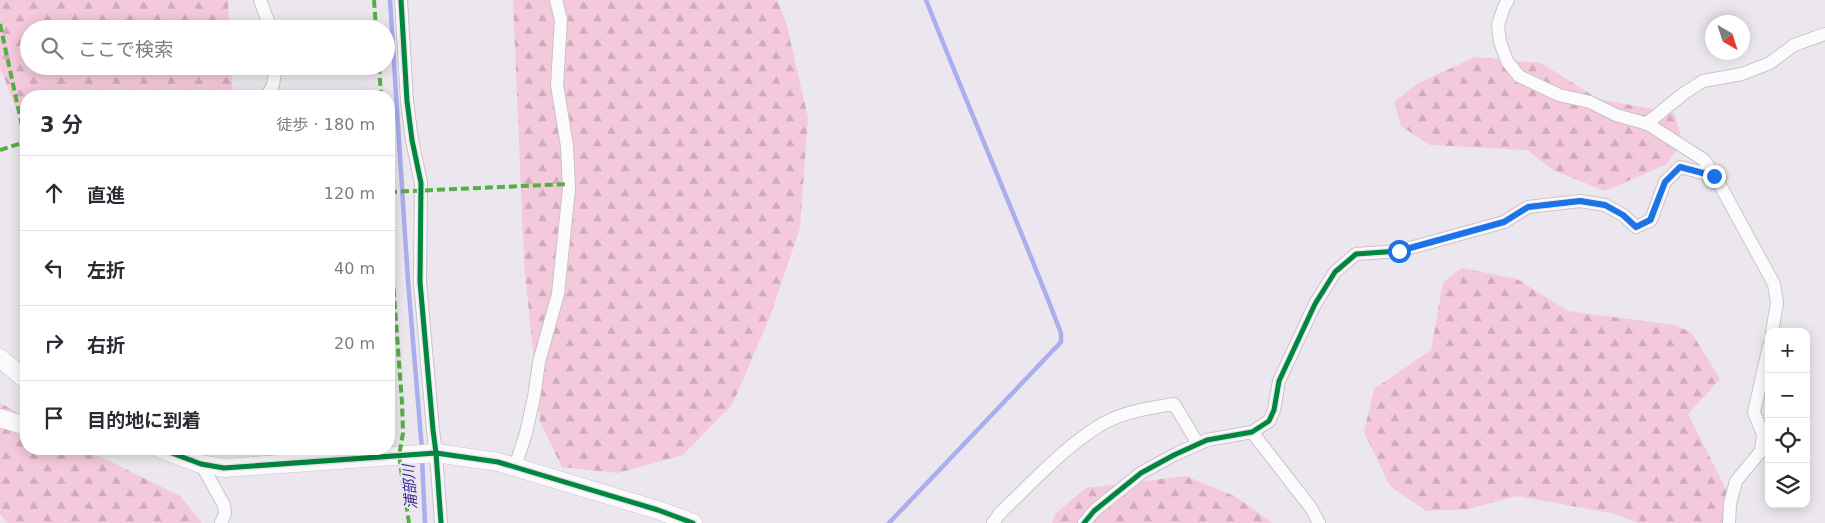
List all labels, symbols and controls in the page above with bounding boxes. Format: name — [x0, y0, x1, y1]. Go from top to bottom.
north arrow — [1705, 15, 1750, 60]
search box — [20, 20, 395, 75]
icon: search — [38, 34, 66, 62]
text: ここで検索 — [78, 38, 173, 60]
text: 3 分 — [40, 113, 83, 137]
text: 徒歩 · 180 m — [277, 115, 375, 134]
route end — [1703, 165, 1726, 188]
icon: ahead — [40, 179, 68, 207]
text: 直進 — [87, 184, 125, 206]
text: 120 m — [324, 184, 375, 203]
route start — [1388, 240, 1411, 263]
icon: left — [40, 254, 68, 282]
text: 左折 — [87, 259, 125, 281]
text: 40 m — [334, 259, 375, 278]
map controls — [1765, 328, 1810, 508]
button: + — [1765, 328, 1810, 373]
icon: right — [40, 329, 68, 357]
text: 右折 — [87, 334, 125, 356]
text: 20 m — [334, 334, 375, 353]
button: − — [1765, 373, 1810, 418]
icon: arrive — [40, 404, 68, 432]
text: 目的地に到着 — [87, 409, 201, 431]
button: locate — [1765, 418, 1810, 463]
water label: 浦部川 — [399, 462, 421, 510]
button: layers — [1765, 463, 1810, 508]

